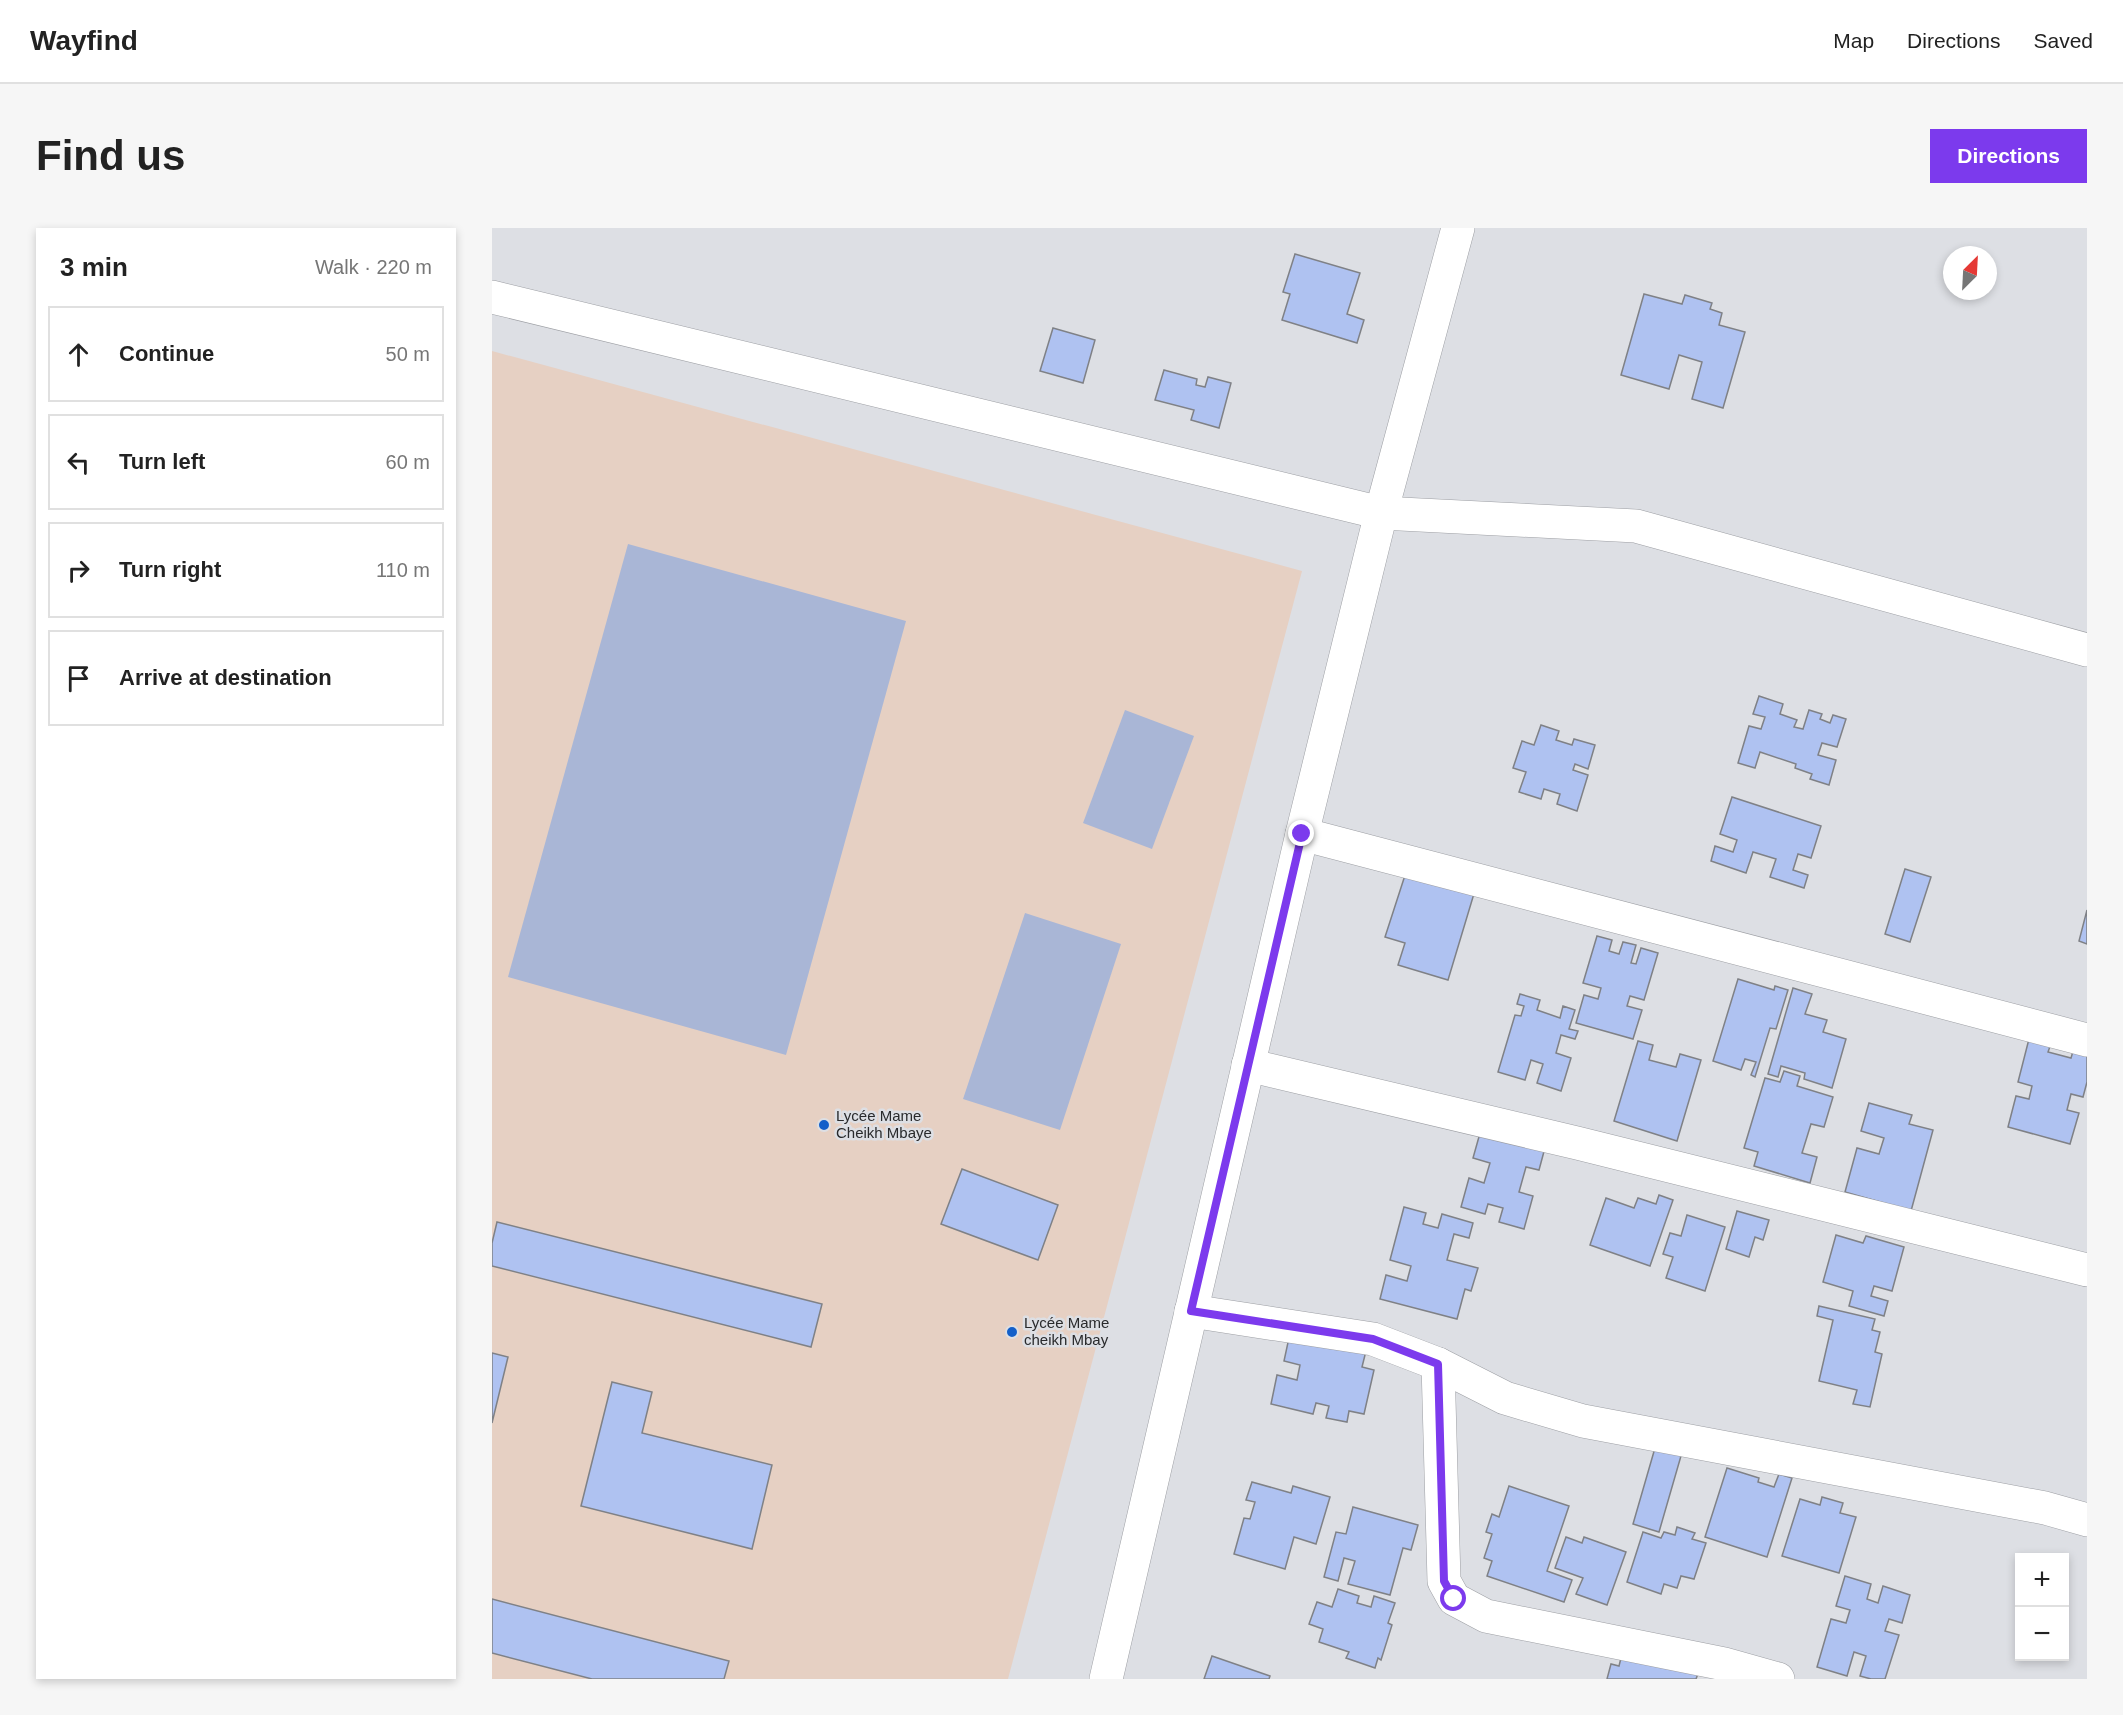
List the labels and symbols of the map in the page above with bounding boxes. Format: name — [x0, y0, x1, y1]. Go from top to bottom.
north arrow — [1943, 246, 1997, 300]
route end — [1288, 820, 1314, 846]
place label: Lycée Mame Cheikh Mbaye — [836, 1107, 932, 1141]
marker: Lycée Mame Cheikh Mbaye — [817, 1118, 831, 1132]
place label: Lycée Mame cheikh Mbay — [1024, 1314, 1109, 1348]
marker: Lycée Mame cheikh Mbay — [1005, 1325, 1019, 1339]
route start — [1440, 1585, 1466, 1611]

